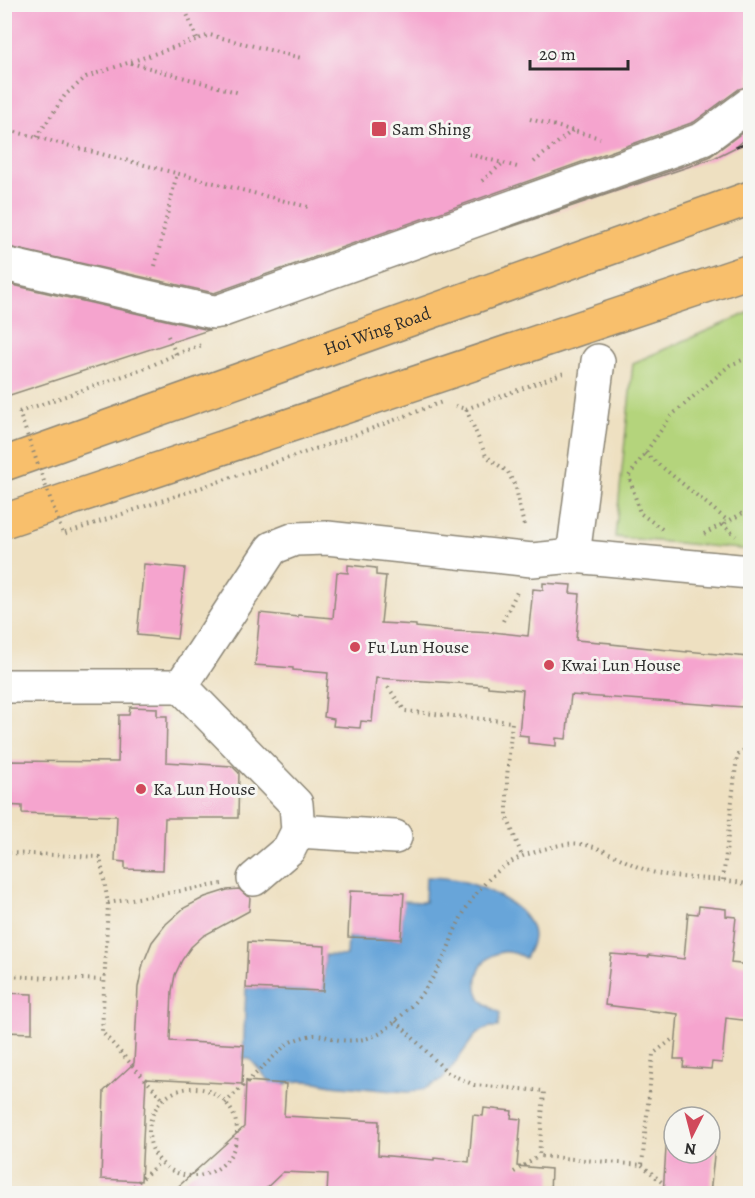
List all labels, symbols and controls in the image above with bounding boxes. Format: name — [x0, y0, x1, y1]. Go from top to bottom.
scale bar — [530, 33, 628, 71]
text: 20 m — [539, 42, 576, 66]
place label: Sam Shing — [392, 117, 471, 141]
marker: Sam Shing — [370, 120, 388, 138]
street label: Hoi Wing Road — [320, 301, 434, 361]
place label: Fu Lun House — [367, 635, 469, 659]
marker: Fu Lun House — [348, 640, 362, 654]
place label: Kwai Lun House — [561, 653, 681, 677]
marker: Kwai Lun House — [542, 658, 556, 672]
place label: Ka Lun House — [153, 777, 256, 801]
marker: Ka Lun House — [134, 782, 148, 796]
north arrow — [662, 1105, 722, 1165]
text: N — [683, 1137, 697, 1160]

